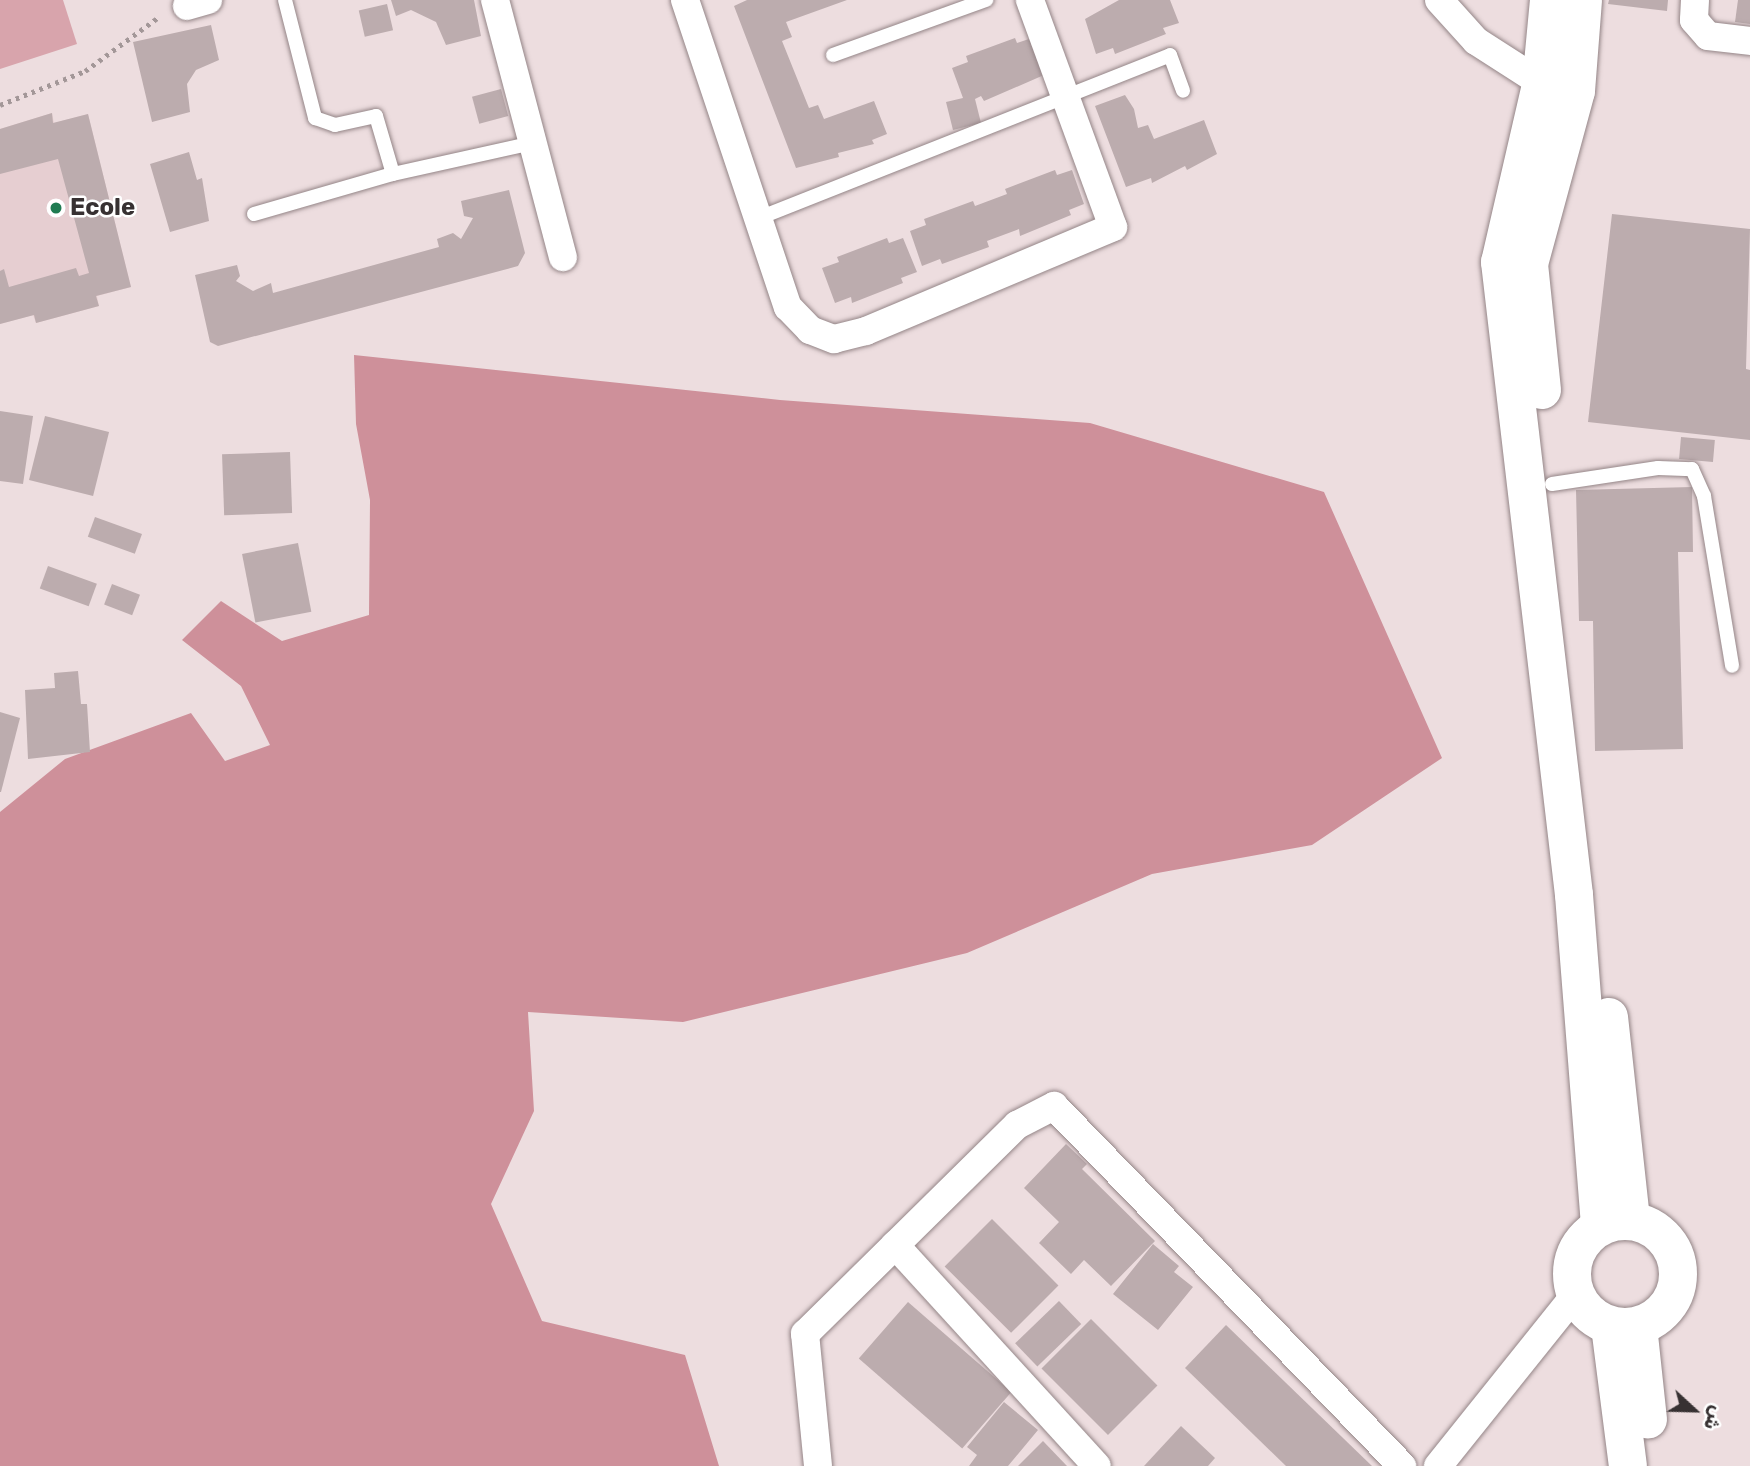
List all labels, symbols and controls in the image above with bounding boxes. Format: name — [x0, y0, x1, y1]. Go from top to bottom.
place label: Ecole — [70, 194, 135, 222]
marker: Ecole — [48, 200, 64, 216]
north arrow — [1659, 1375, 1729, 1445]
text: ش — [1699, 1403, 1729, 1434]

